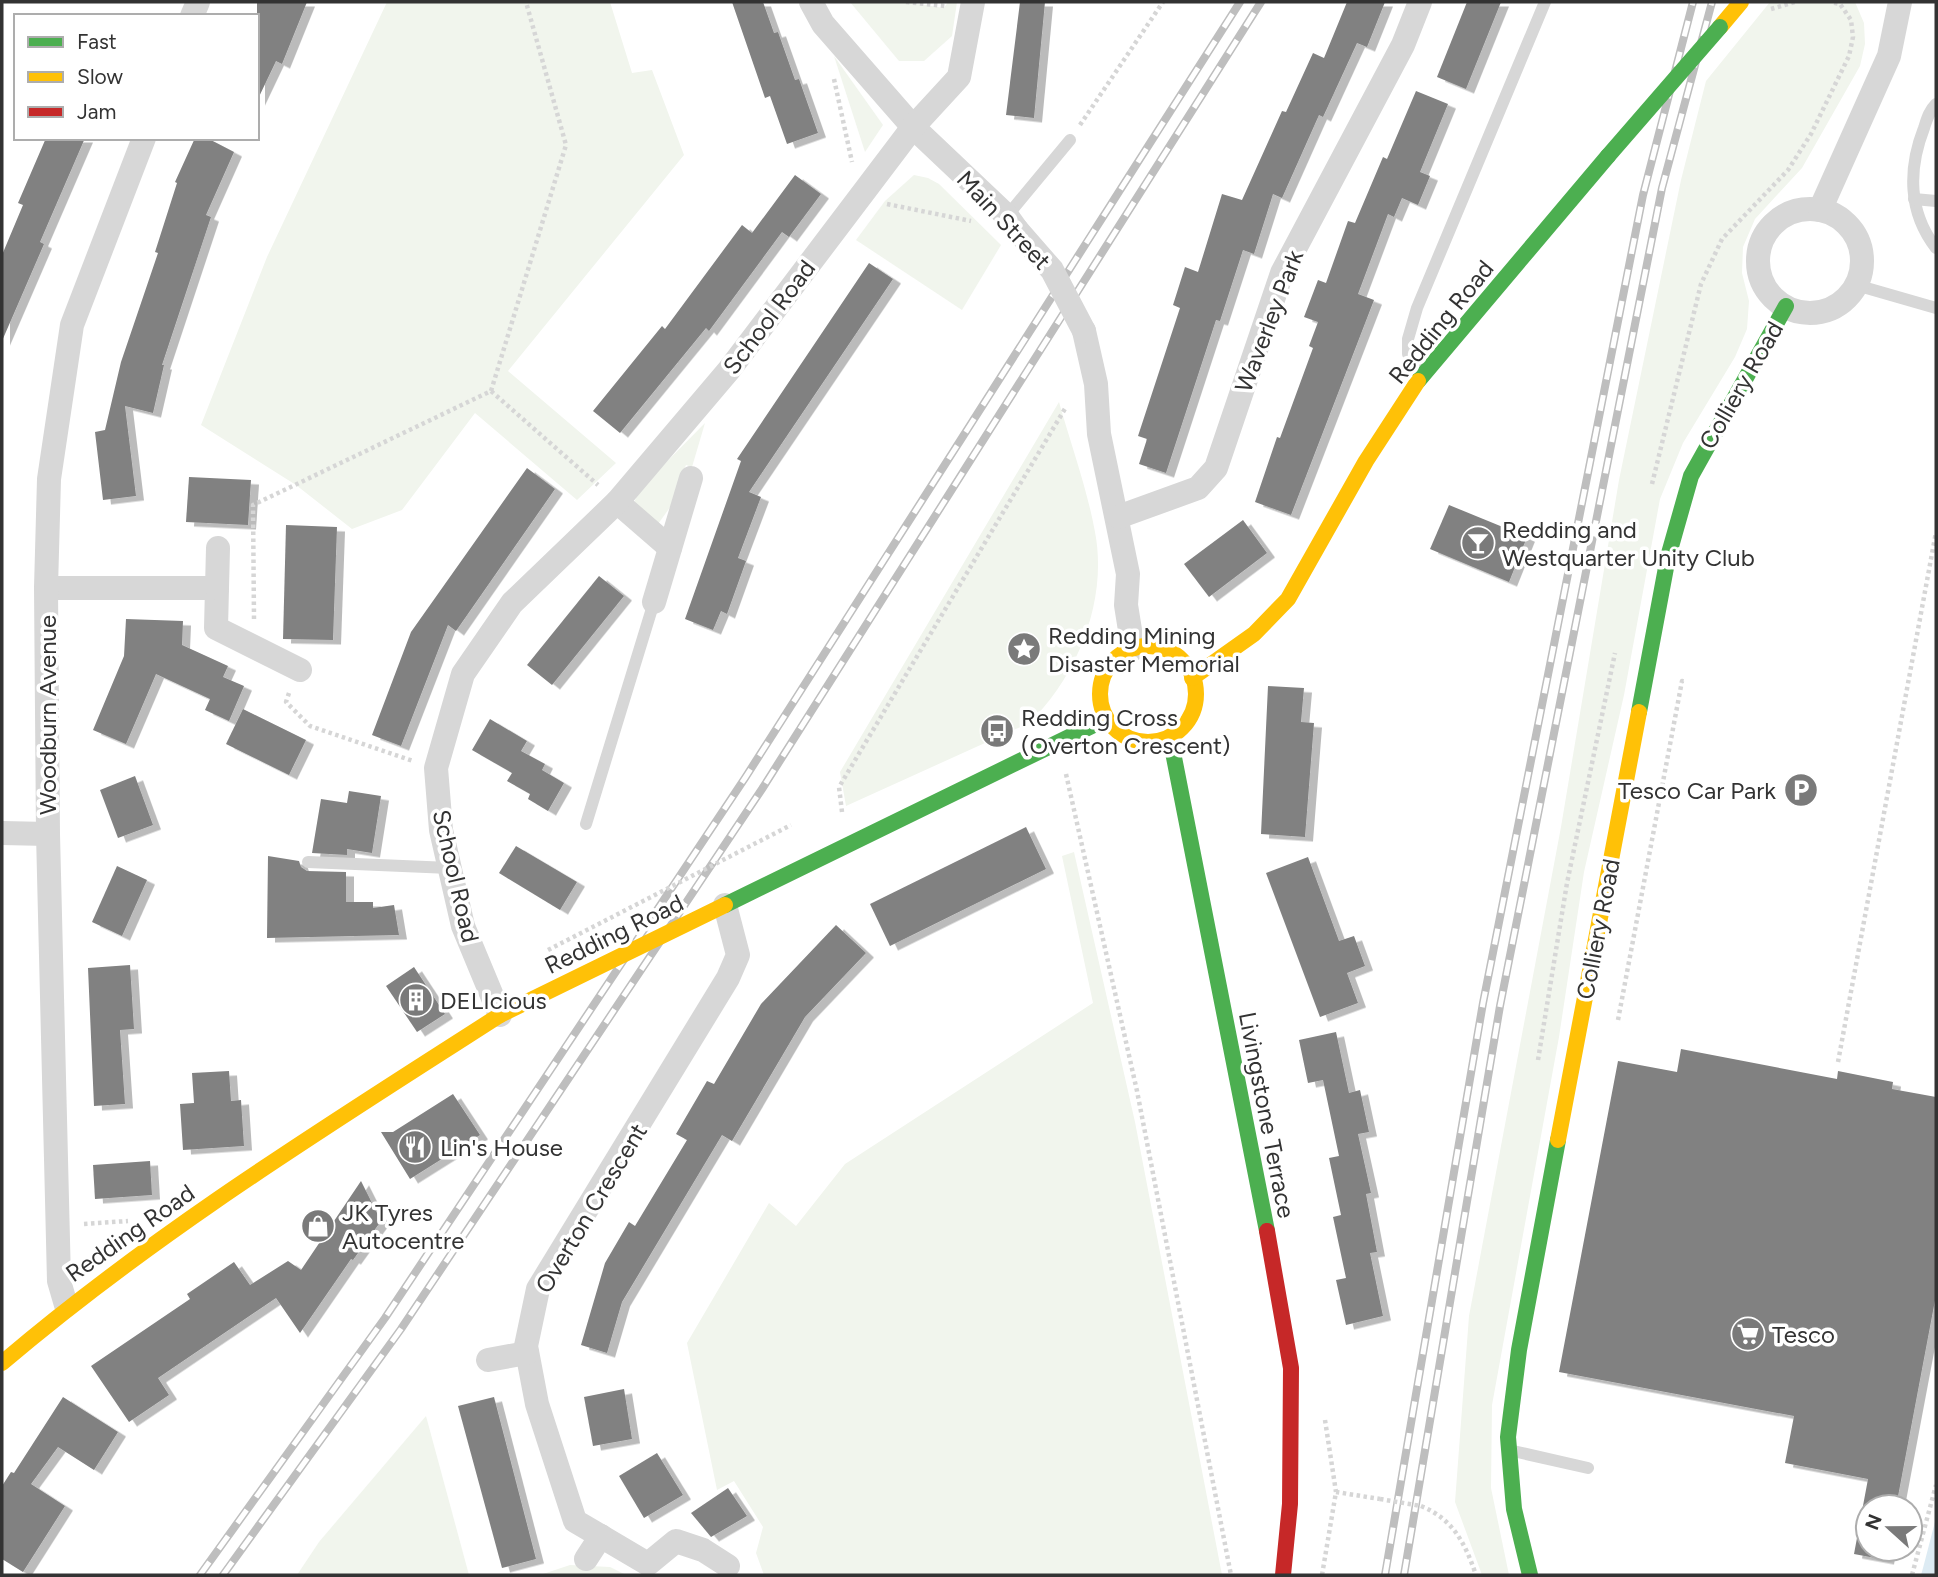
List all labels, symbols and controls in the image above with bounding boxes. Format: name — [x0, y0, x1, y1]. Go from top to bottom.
legend — [14, 14, 259, 140]
text: Fast — [77, 29, 117, 54]
text: Slow — [77, 64, 123, 89]
text: Jam — [77, 99, 116, 124]
street label: Main Street — [951, 165, 1057, 275]
street label: Waverley Park — [1229, 246, 1310, 396]
street label: School Road — [717, 254, 821, 380]
street label: Redding Road — [1382, 254, 1500, 390]
street label: Colliery Road — [1693, 316, 1789, 454]
place label: Redding and Westquarter Unity Club — [1502, 515, 1755, 572]
bar icon: Redding and Westquarter Unity Club — [1459, 524, 1497, 562]
street label: Woodburn Avenue — [33, 615, 62, 815]
place label: Redding Mining Disaster Memorial — [1048, 621, 1240, 678]
place icon: Redding Mining Disaster Memorial — [1005, 630, 1043, 668]
place label: Redding Cross (Overton Crescent) — [1021, 703, 1230, 760]
bus stop icon: Redding Cross (Overton Crescent) — [978, 712, 1016, 750]
parking icon: Tesco Car Park — [1782, 771, 1820, 809]
place label: Tesco Car Park — [1618, 776, 1776, 805]
street label: School Road — [427, 807, 485, 945]
street label: Colliery Road — [1570, 856, 1626, 1002]
street label: Redding Road — [540, 888, 688, 980]
building icon: DELIcious — [397, 981, 435, 1019]
place label: DELIcious — [440, 986, 547, 1015]
street label: Livingstone Terrace — [1233, 1009, 1301, 1221]
street label: Overton Crescent — [529, 1118, 653, 1298]
restaurant icon: Lin's House — [396, 1128, 434, 1166]
place label: Lin's House — [440, 1133, 563, 1162]
street label: Redding Road — [60, 1178, 200, 1288]
place label: JK Tyres Autocentre — [342, 1198, 464, 1255]
shop icon: JK Tyres Autocentre — [299, 1207, 337, 1245]
supermarket icon: Tesco — [1729, 1315, 1767, 1353]
place label: Tesco — [1772, 1320, 1835, 1349]
north arrow — [1854, 1493, 1924, 1563]
text: N — [1860, 1511, 1887, 1533]

